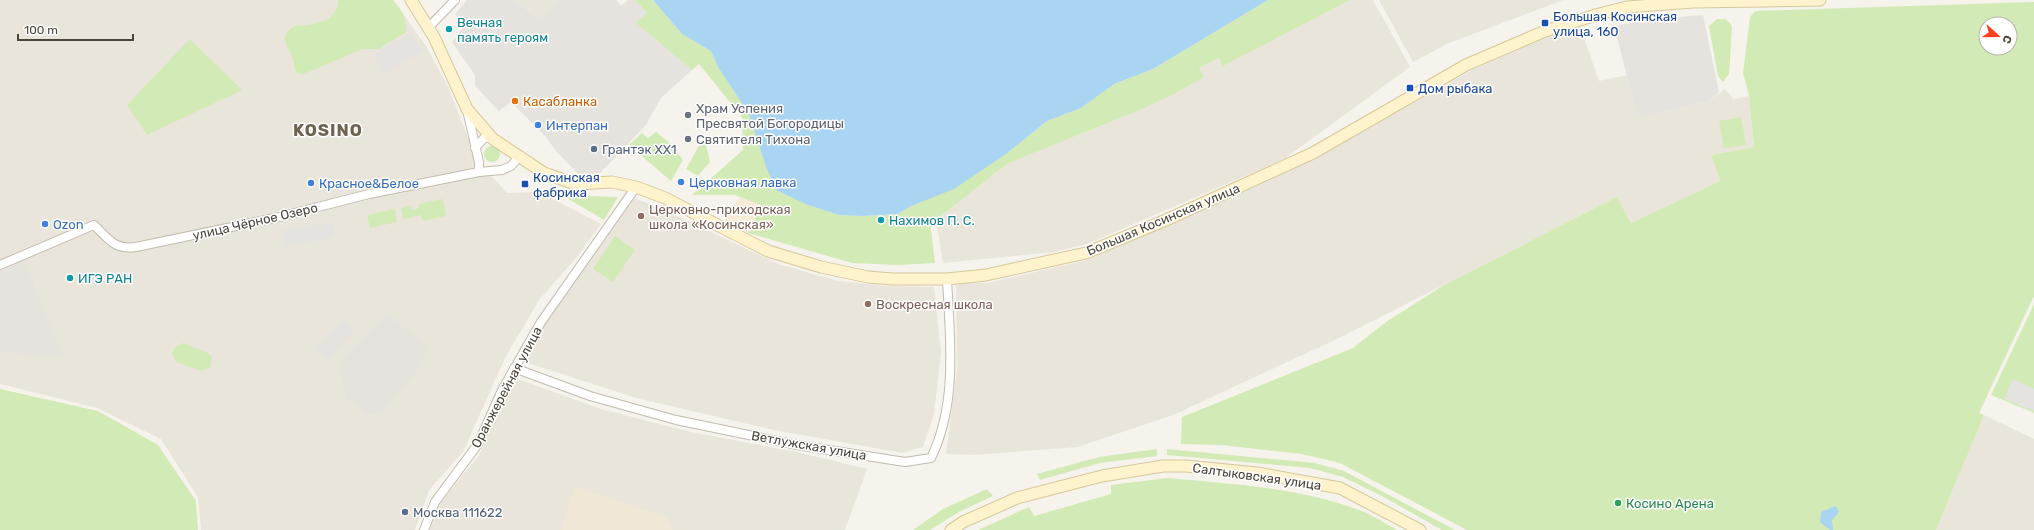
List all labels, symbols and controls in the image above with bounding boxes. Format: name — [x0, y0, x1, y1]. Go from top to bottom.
place label: Большая Косинская улица, 160 — [1553, 9, 1677, 39]
place label: Вечная память героям — [457, 15, 548, 45]
scale bar — [18, 16, 133, 42]
north arrow — [1978, 16, 2018, 56]
marker: Большая Косинская улица, 160 — [1540, 18, 1550, 28]
text: 100 m — [24, 23, 58, 37]
marker: Вечная память героям — [444, 24, 454, 34]
text: С — [1999, 33, 2014, 46]
place label: Дом рыбака — [1418, 81, 1493, 96]
marker: Дом рыбака — [1405, 83, 1415, 93]
place label: Касабланка — [523, 94, 597, 109]
marker: Касабланка — [510, 96, 520, 106]
place label: Храм Успения Пресвятой Богородицы — [696, 101, 844, 131]
marker: Храм Успения Пресвятой Богородицы — [683, 110, 693, 120]
place label: Интерпан — [546, 118, 608, 133]
district label: KOSINO — [293, 120, 363, 140]
marker: Интерпан — [533, 120, 543, 130]
place label: Святителя Тихона — [696, 132, 810, 147]
marker: Святителя Тихона — [683, 134, 693, 144]
place label: Грантэк ХХ1 — [602, 142, 677, 157]
marker: Грантэк ХХ1 — [589, 144, 599, 154]
place label: Косинская фабрика — [533, 170, 600, 200]
place label: Церковная лавка — [689, 175, 796, 190]
place label: Красное&Белое — [319, 176, 419, 191]
marker: Церковная лавка — [676, 177, 686, 187]
marker: Красное&Белое — [306, 178, 316, 188]
marker: Косинская фабрика — [520, 179, 530, 189]
street label: Большая Косинская улица — [1084, 180, 1242, 259]
street label: улица Чёрное Озеро — [191, 200, 319, 243]
place label: Церковно-приходская школа «Косинская» — [649, 202, 791, 232]
marker: Церковно-приходская школа «Косинская» — [636, 211, 646, 221]
place label: Нахимов П. С. — [889, 213, 975, 228]
marker: Нахимов П. С. — [876, 215, 886, 225]
place label: Ozon — [53, 217, 84, 232]
marker: Ozon — [40, 219, 50, 229]
place label: ИГЭ РАН — [78, 271, 132, 286]
marker: ИГЭ РАН — [65, 273, 75, 283]
place label: Воскресная школа — [876, 297, 993, 312]
marker: Воскресная школа — [863, 299, 873, 309]
street label: Оранжерейная улица — [468, 324, 545, 450]
street label: Ветлужская улица — [750, 428, 868, 463]
street label: Салтыковская улица — [1192, 460, 1322, 493]
place label: Косино Арена — [1626, 496, 1714, 511]
marker: Косино Арена — [1613, 498, 1623, 508]
place label: Москва 111622 — [413, 505, 502, 520]
marker: Москва 111622 — [400, 507, 410, 517]

